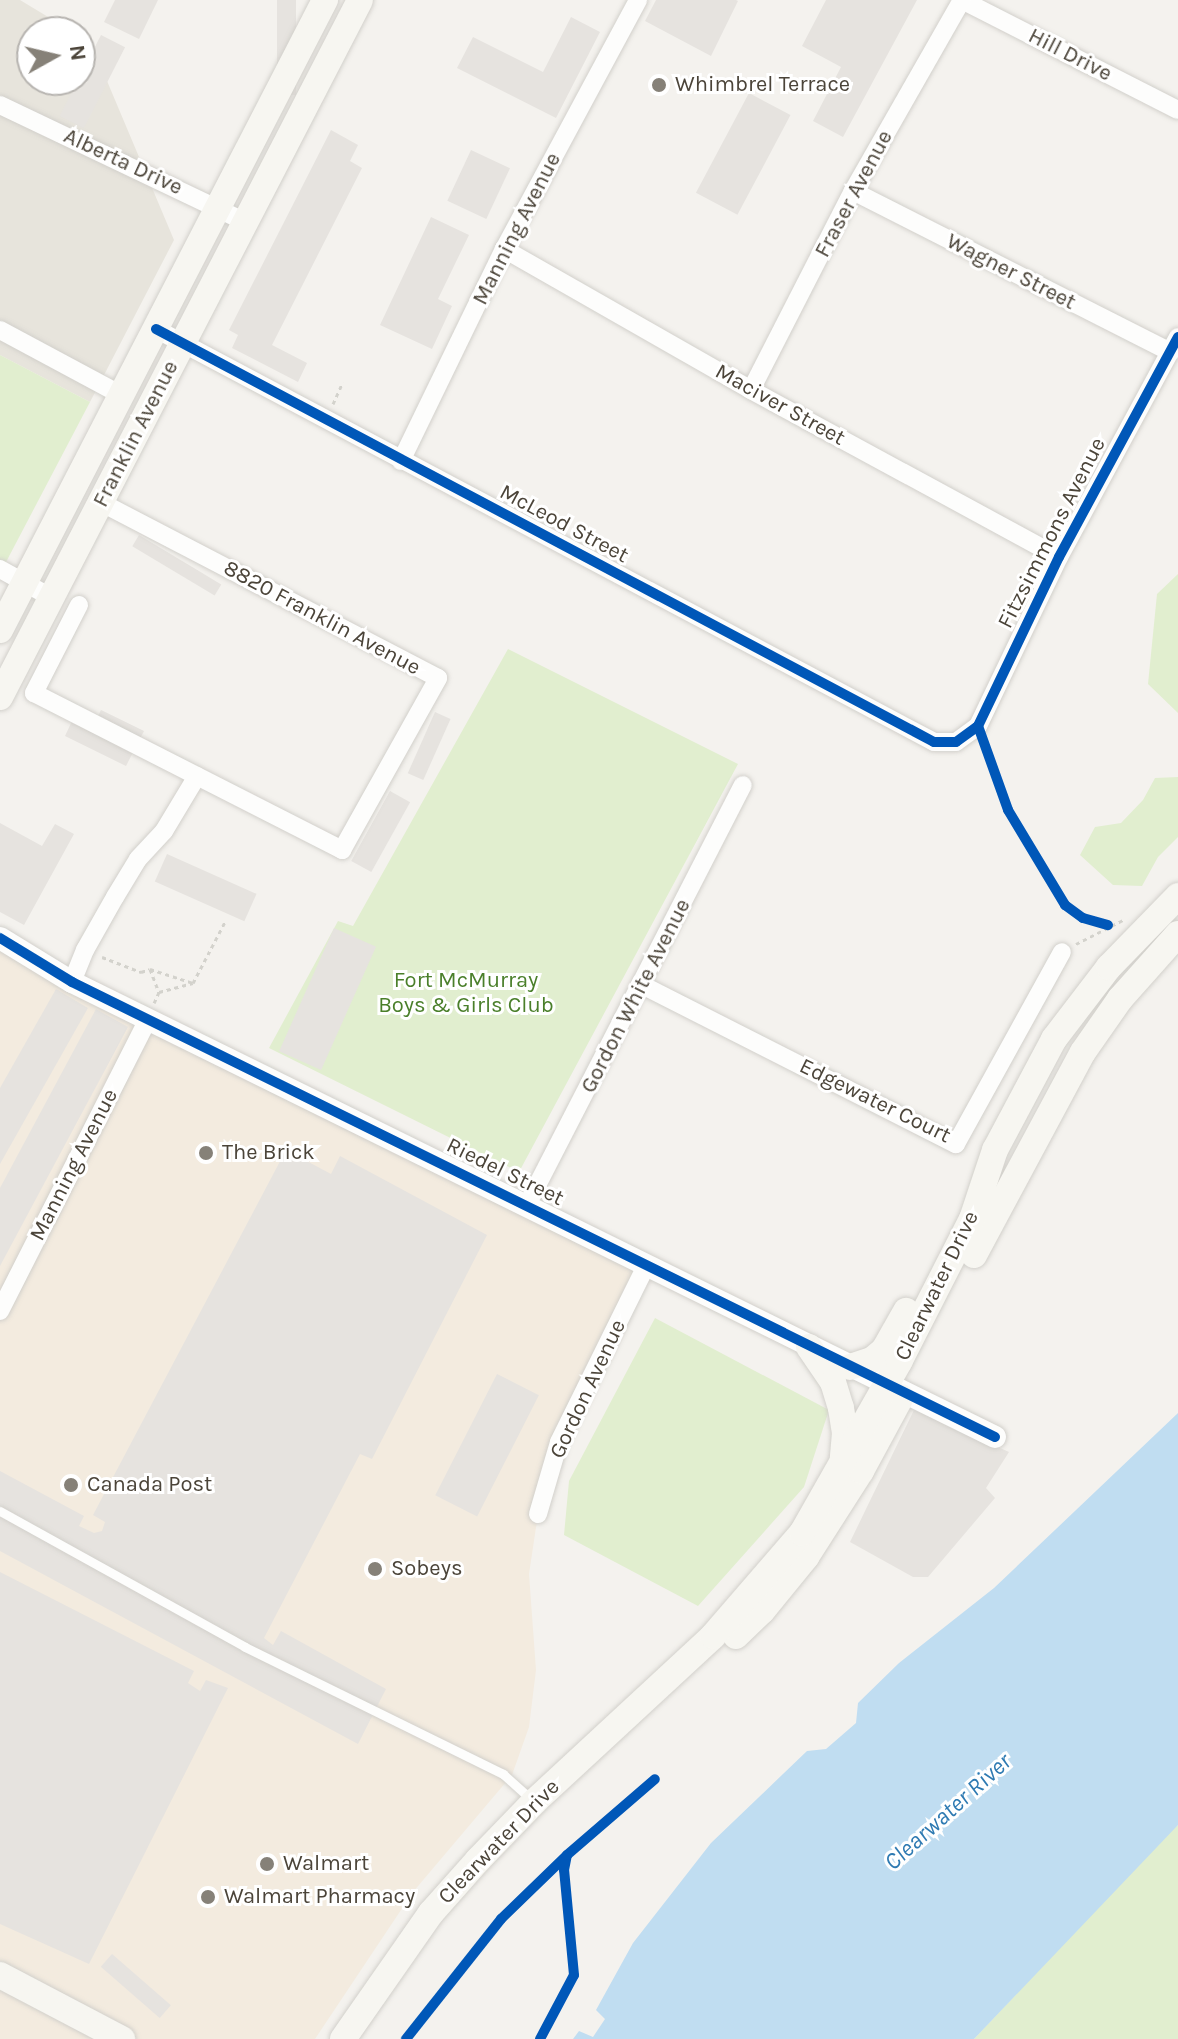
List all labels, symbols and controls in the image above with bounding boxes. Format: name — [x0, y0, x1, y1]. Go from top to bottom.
north arrow — [16, 16, 96, 96]
street label: Hill Drive — [1024, 23, 1116, 87]
text: N — [64, 43, 92, 63]
place label: Whimbrel Terrace — [675, 72, 850, 98]
marker: Whimbrel Terrace — [650, 76, 668, 94]
street label: Alberta Drive — [59, 123, 187, 201]
street label: Fraser Avenue — [809, 126, 899, 262]
street label: Manning Avenue — [467, 149, 567, 309]
street label: Wagner Street — [942, 228, 1080, 316]
street label: Franklin Avenue — [88, 356, 184, 512]
street label: Maciver Street — [710, 358, 850, 452]
street label: Fitzsimmons Avenue — [992, 433, 1112, 633]
street label: McLeod Street — [495, 479, 633, 569]
street label: 8820 Franklin Avenue — [219, 555, 425, 681]
street label: Gordon White Avenue — [576, 894, 696, 1098]
park label: Fort McMurray Boys & Girls Club — [378, 967, 554, 1018]
street label: Edgewater Court — [795, 1053, 955, 1149]
street label: Manning Avenue — [24, 1085, 124, 1245]
street label: Riedel Street — [442, 1132, 568, 1212]
place label: The Brick — [222, 1140, 315, 1166]
marker: The Brick — [197, 1144, 215, 1162]
street label: Clearwater Drive — [889, 1207, 985, 1365]
street label: Gordon Avenue — [544, 1315, 632, 1463]
place label: Canada Post — [87, 1472, 212, 1498]
marker: Canada Post — [62, 1476, 80, 1494]
place label: Sobeys — [391, 1556, 462, 1582]
marker: Sobeys — [366, 1560, 384, 1578]
water label: Clearwater River — [879, 1747, 1017, 1877]
street label: Clearwater Drive — [433, 1774, 565, 1910]
place label: Walmart — [283, 1851, 369, 1877]
marker: Walmart — [258, 1855, 276, 1873]
place label: Walmart Pharmacy — [224, 1884, 415, 1910]
marker: Walmart Pharmacy — [199, 1888, 217, 1906]

